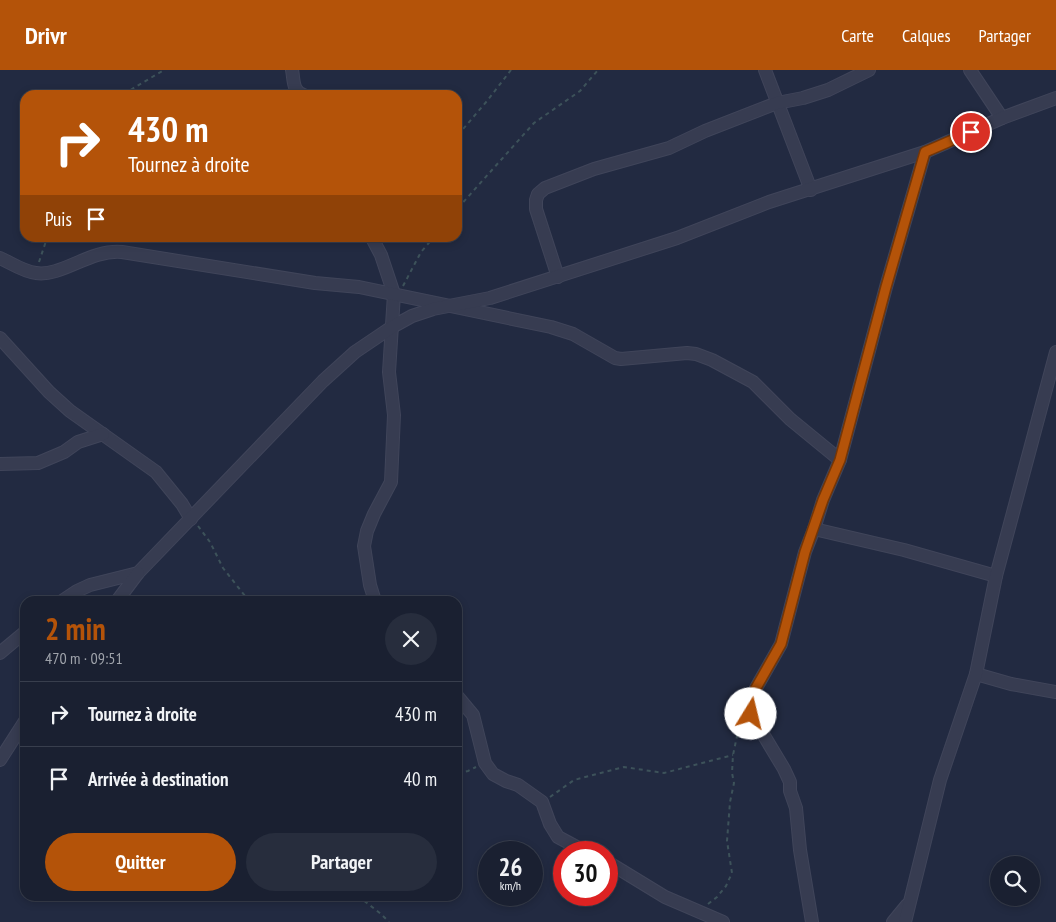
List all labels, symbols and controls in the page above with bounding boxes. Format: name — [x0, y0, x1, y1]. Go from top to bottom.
text: Drivr — [25, 20, 67, 51]
text: Carte — [841, 24, 874, 47]
text: Calques — [902, 24, 951, 47]
text: Partager — [979, 24, 1031, 47]
text: 430 m — [128, 106, 209, 152]
icon: right — [45, 110, 110, 175]
pin — [950, 111, 992, 153]
icon: arrive — [957, 118, 985, 146]
text: Tournez à droite — [128, 150, 250, 178]
icon: arrive — [82, 205, 110, 233]
text: Puis — [45, 207, 72, 231]
text: 2 min — [45, 609, 106, 648]
button: close — [385, 613, 437, 665]
text: 470 m · 09:51 — [45, 648, 123, 668]
position arrow — [724, 687, 776, 739]
icon: right — [45, 700, 73, 728]
text: Tournez à droite — [88, 702, 197, 726]
text: 430 m — [395, 702, 437, 726]
icon: arrive — [45, 765, 73, 793]
text: Arrivée à destination — [88, 767, 229, 791]
text: 40 m — [404, 767, 437, 791]
button: Quitter — [45, 833, 236, 891]
button: Partager — [246, 833, 437, 891]
speed limit sign: 30 — [553, 841, 618, 906]
text: 26 — [499, 851, 522, 883]
map controls — [990, 856, 1040, 906]
button: search — [990, 856, 1040, 906]
text: km/h — [500, 878, 521, 893]

